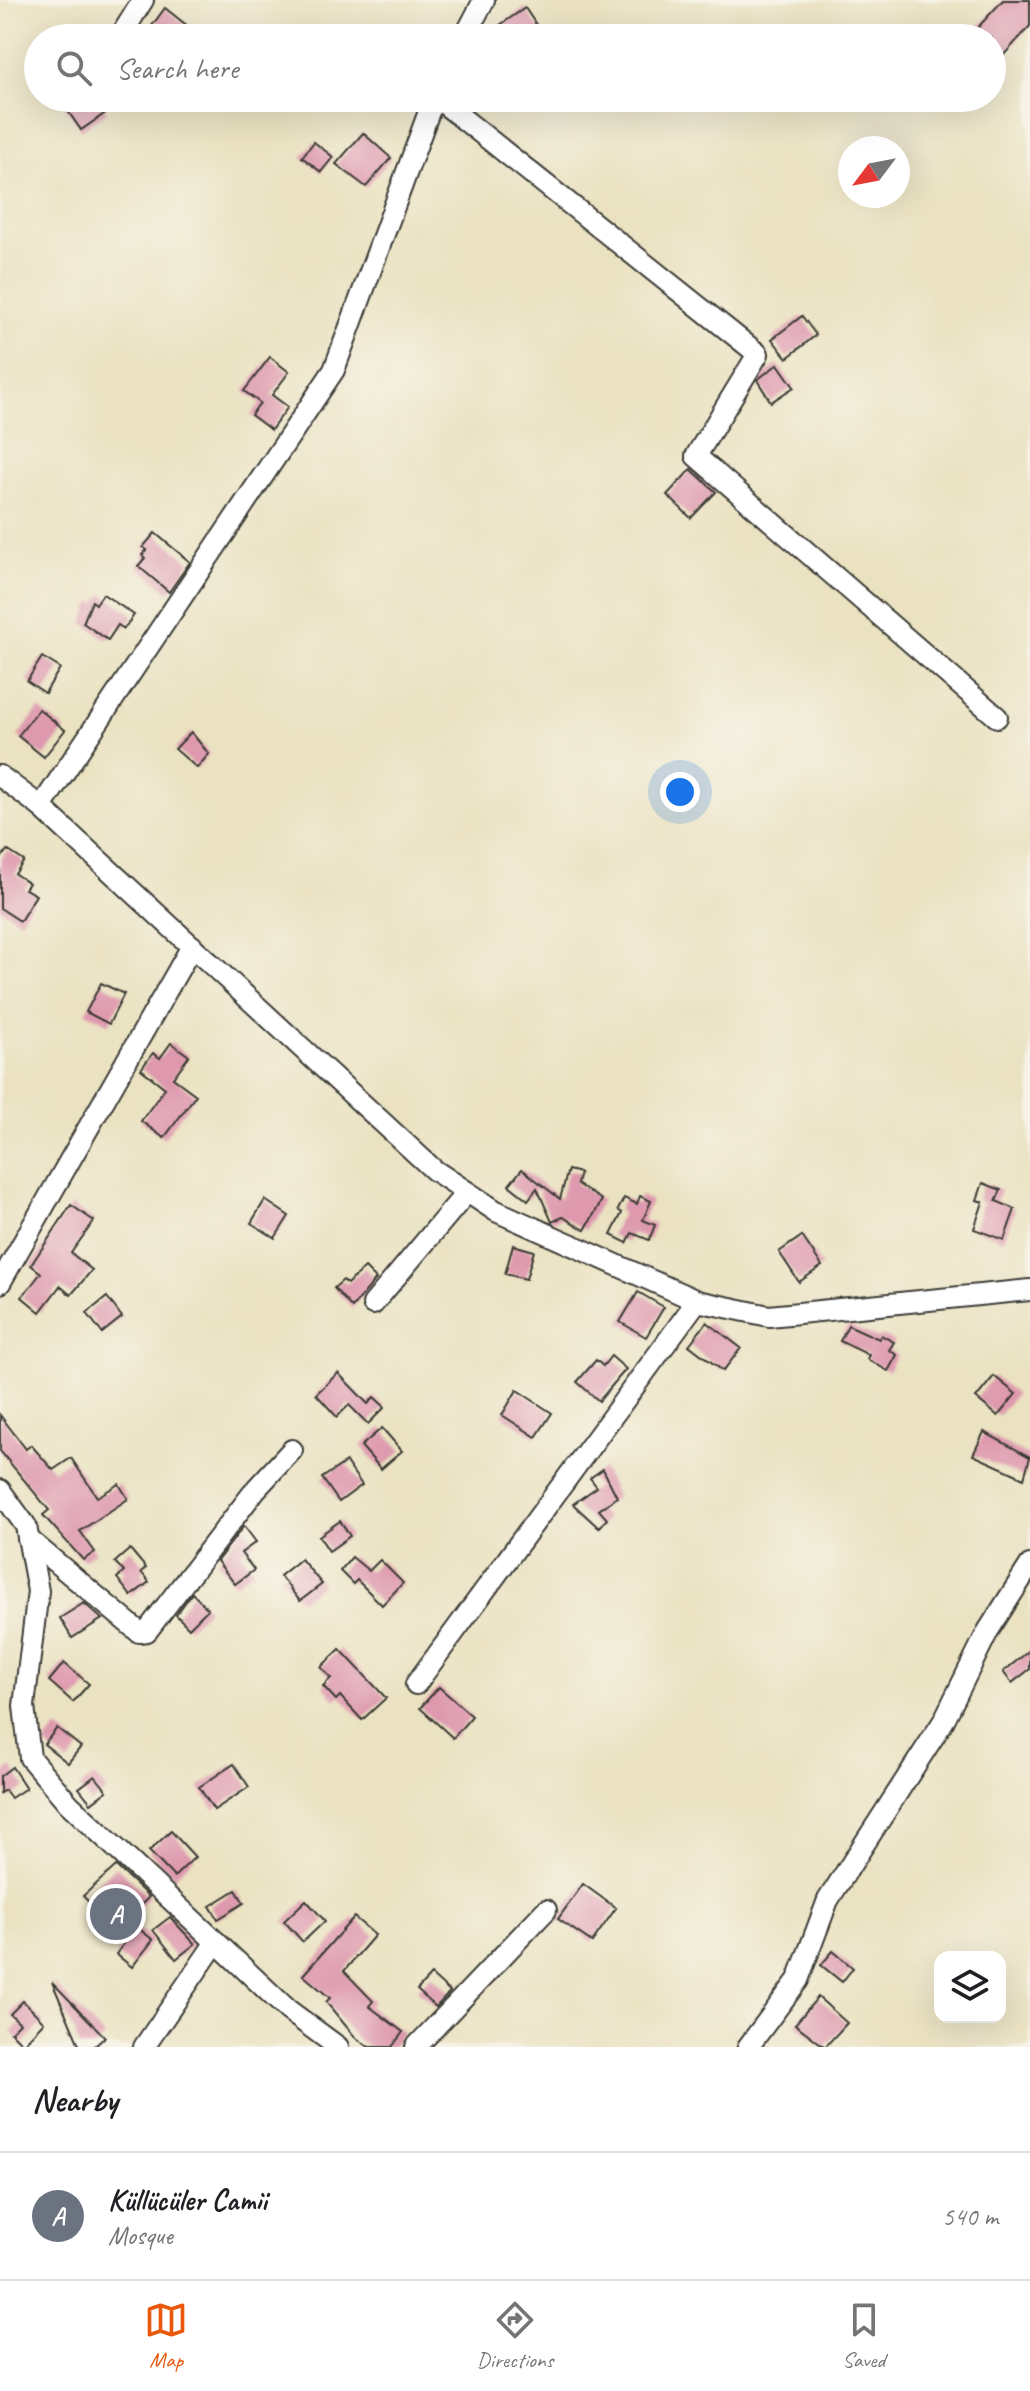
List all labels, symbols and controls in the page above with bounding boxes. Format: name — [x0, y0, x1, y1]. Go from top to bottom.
search box — [24, 24, 1006, 112]
icon: search — [52, 46, 96, 90]
text: Search here — [116, 49, 238, 87]
north arrow — [838, 136, 910, 208]
your location — [660, 772, 700, 812]
pin: A — [90, 1884, 142, 1944]
map controls — [934, 1951, 1006, 2023]
button: layers — [934, 1951, 1006, 2023]
text: Nearby — [32, 2078, 118, 2121]
text: Küllücüler Camii — [108, 2181, 267, 2219]
text: A — [51, 2200, 65, 2233]
text: 540 m — [942, 2200, 998, 2233]
text: Mosque — [108, 2219, 173, 2252]
tab: Map — [144, 2298, 188, 2374]
tab: Directions — [477, 2298, 553, 2374]
tab: Saved — [842, 2298, 886, 2374]

